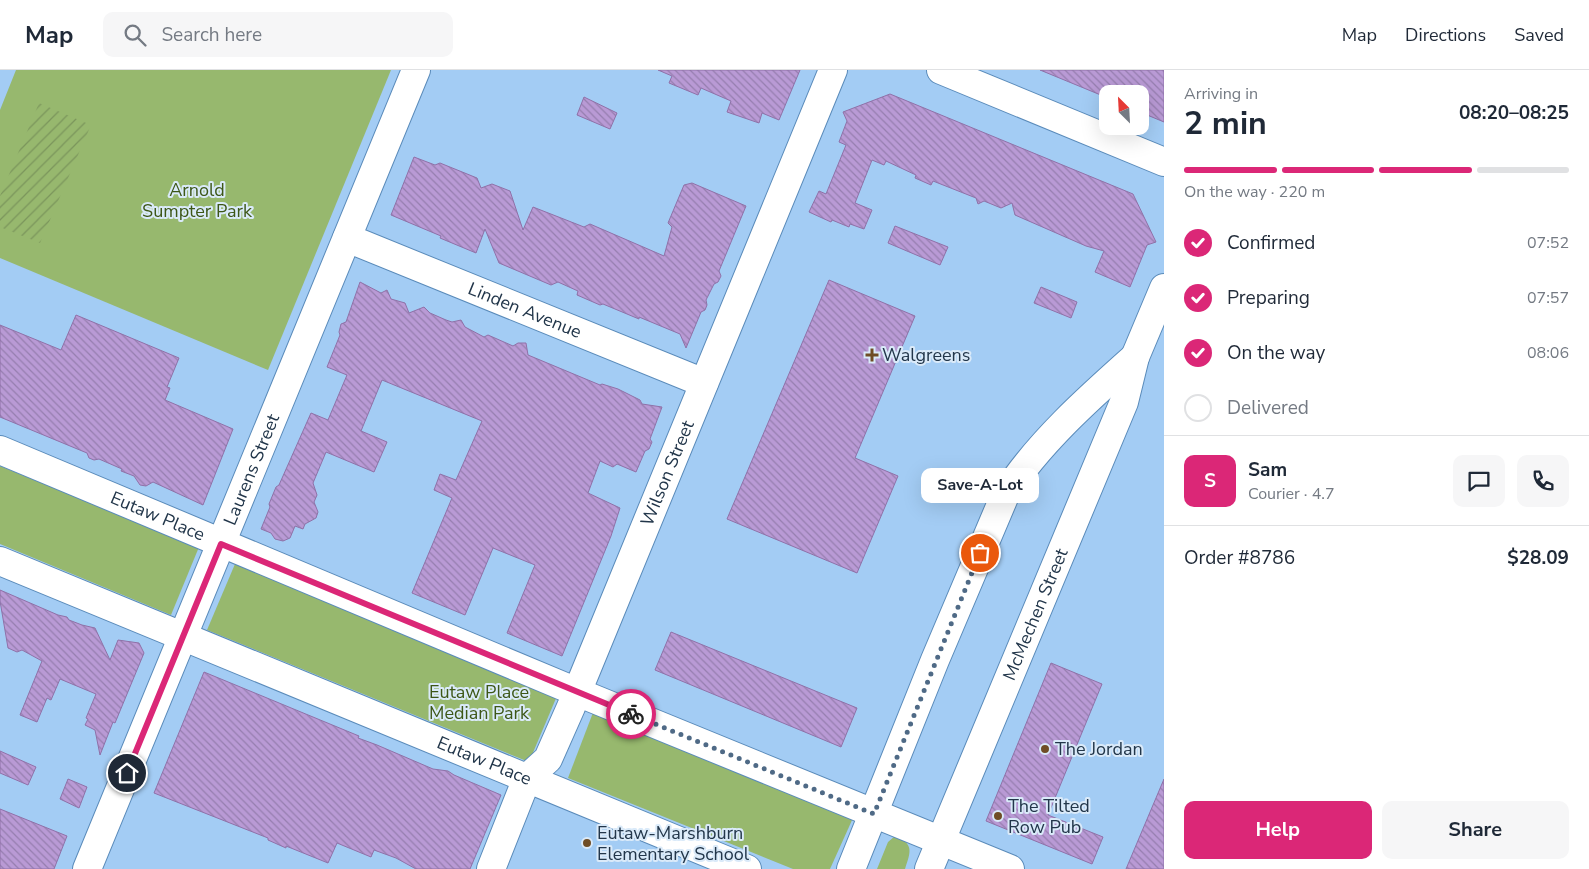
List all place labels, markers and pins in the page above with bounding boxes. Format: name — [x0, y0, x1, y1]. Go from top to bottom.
place label: Walgreens — [882, 343, 970, 367]
marker: Walgreens — [866, 349, 878, 361]
callout: Save-A-Lot — [921, 468, 1039, 503]
pin — [959, 532, 1001, 574]
place label: The Jordan — [1055, 737, 1143, 761]
marker: The Jordan — [1039, 743, 1051, 755]
pin — [106, 752, 148, 794]
place label: The Tilted Row Pub — [1008, 794, 1090, 839]
marker: The Tilted Row Pub — [992, 810, 1004, 822]
place label: Eutaw-Marshburn Elementary School — [597, 821, 750, 866]
marker: Eutaw-Marshburn Elementary School — [581, 837, 593, 849]

